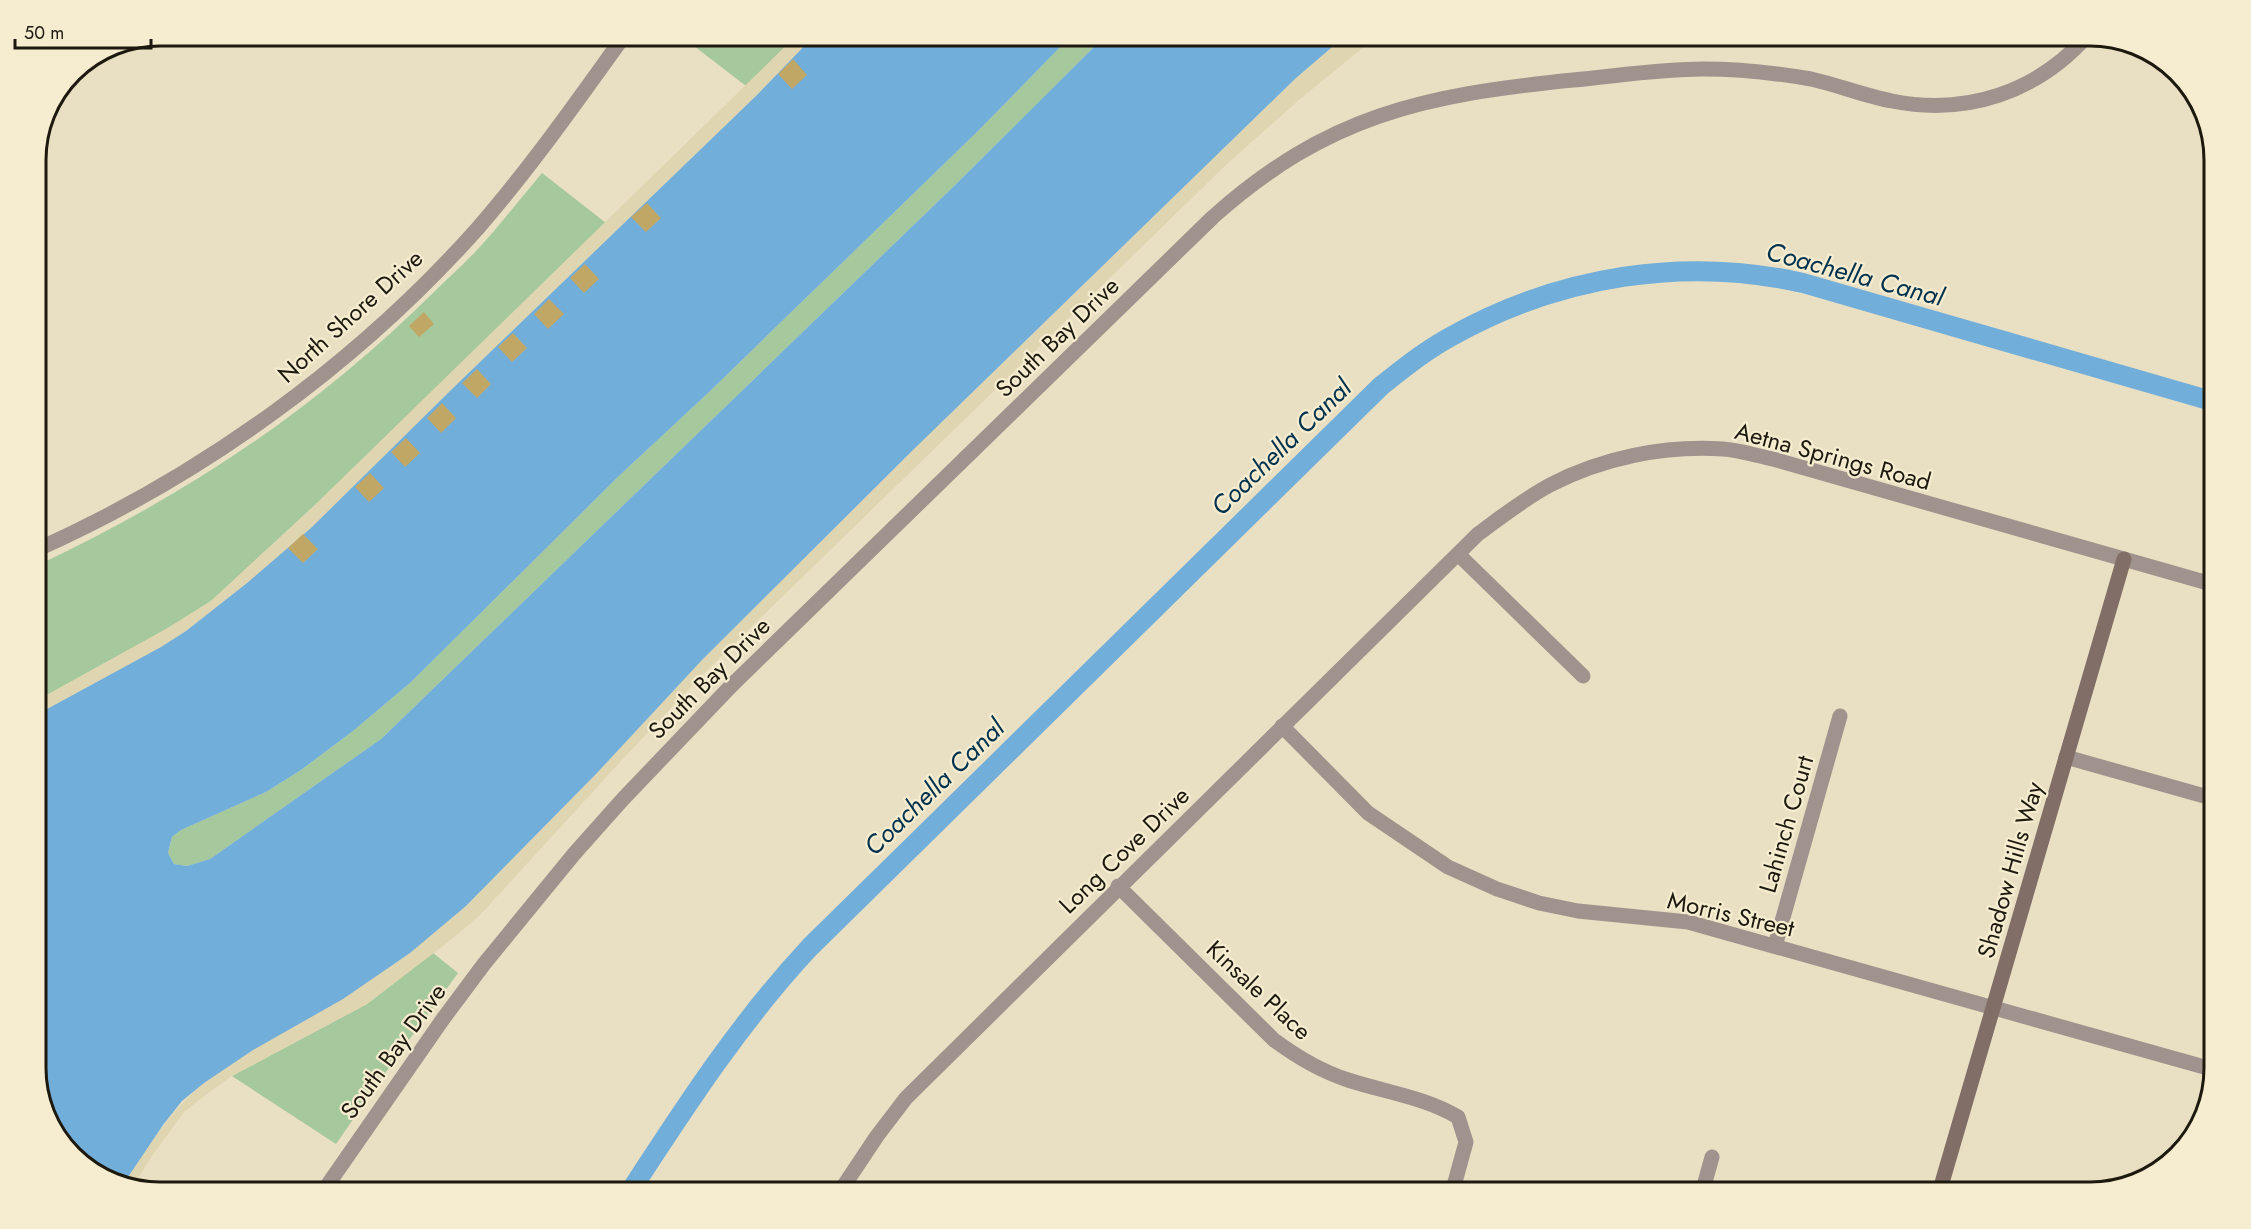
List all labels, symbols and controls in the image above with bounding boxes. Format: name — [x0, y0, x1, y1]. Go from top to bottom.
scale bar — [15, 12, 152, 50]
text: 50 m — [24, 20, 64, 46]
water label: Coachella Canal — [1762, 232, 1949, 316]
street label: North Shore Drive — [269, 241, 431, 391]
street label: South Bay Drive — [987, 269, 1127, 405]
water label: Coachella Canal — [1202, 369, 1361, 524]
street label: Aetna Springs Road — [1731, 413, 1935, 499]
street label: South Bay Drive — [640, 609, 778, 747]
water label: Coachella Canal — [855, 709, 1014, 864]
street label: Lahinch Court — [1750, 751, 1822, 897]
street label: Shadow Hills Way — [1968, 777, 2052, 962]
street label: Long Cove Drive — [1051, 778, 1197, 922]
street label: Morris Street — [1664, 882, 1798, 946]
street label: Kinsale Place — [1199, 932, 1319, 1048]
street label: South Bay Drive — [332, 976, 454, 1126]

